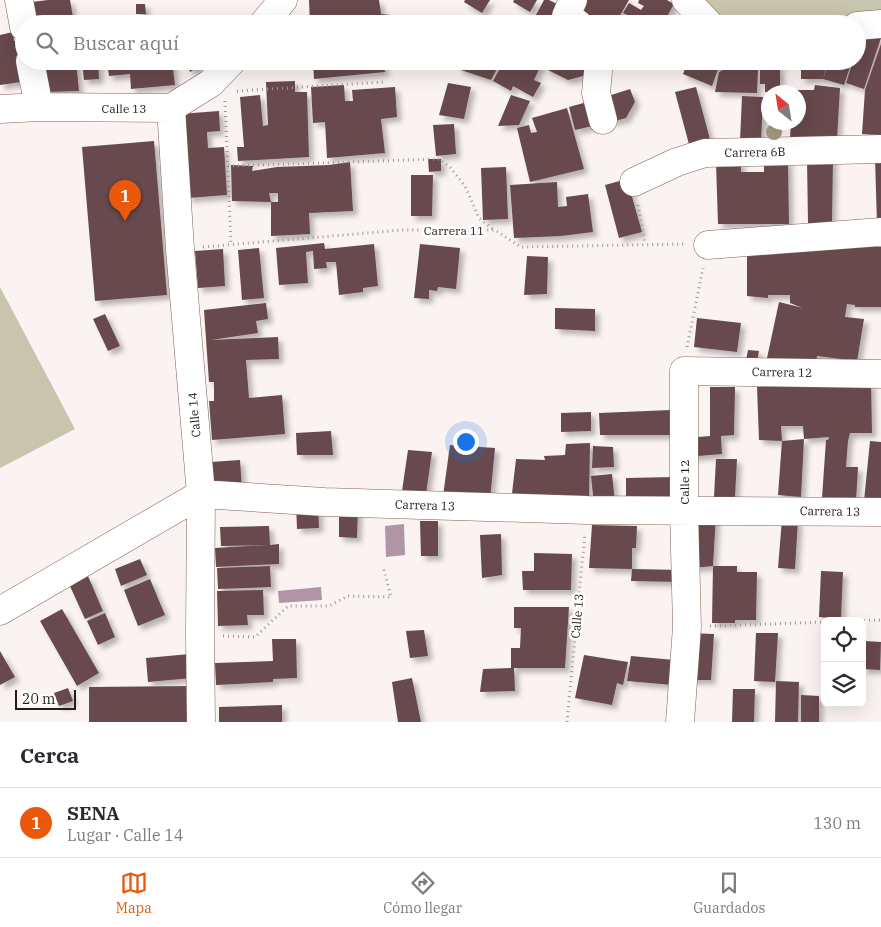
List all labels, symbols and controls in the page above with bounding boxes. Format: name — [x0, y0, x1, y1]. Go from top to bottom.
search box — [15, 15, 866, 70]
icon: search — [33, 29, 61, 57]
text: Buscar aquí — [73, 31, 179, 55]
north arrow — [761, 85, 806, 130]
street label: Calle 13 — [101, 101, 147, 116]
street label: Carrera 6B — [724, 144, 786, 160]
pin: 1 — [109, 180, 141, 221]
street label: Carrera 11 — [424, 223, 484, 238]
street label: Carrera 12 — [752, 364, 812, 380]
street label: Calle 14 — [185, 392, 203, 438]
your location — [453, 429, 479, 455]
street label: Calle 12 — [677, 459, 692, 505]
street label: Carrera 13 — [395, 496, 455, 514]
street label: Carrera 13 — [800, 503, 860, 519]
street label: Calle 13 — [568, 593, 586, 639]
map controls — [821, 617, 866, 707]
button: locate — [821, 617, 866, 662]
button: layers — [821, 662, 866, 707]
scale bar — [15, 687, 76, 710]
text: 20 m — [22, 690, 55, 708]
text: Cerca — [20, 741, 79, 769]
text: SENA — [67, 801, 119, 825]
text: 1 — [31, 813, 41, 833]
text: 130 m — [813, 813, 861, 833]
text: Lugar · Calle 14 — [67, 825, 183, 845]
tab: Mapa — [116, 869, 152, 917]
tab: Cómo llegar — [383, 869, 462, 917]
tab: Guardados — [693, 869, 765, 917]

